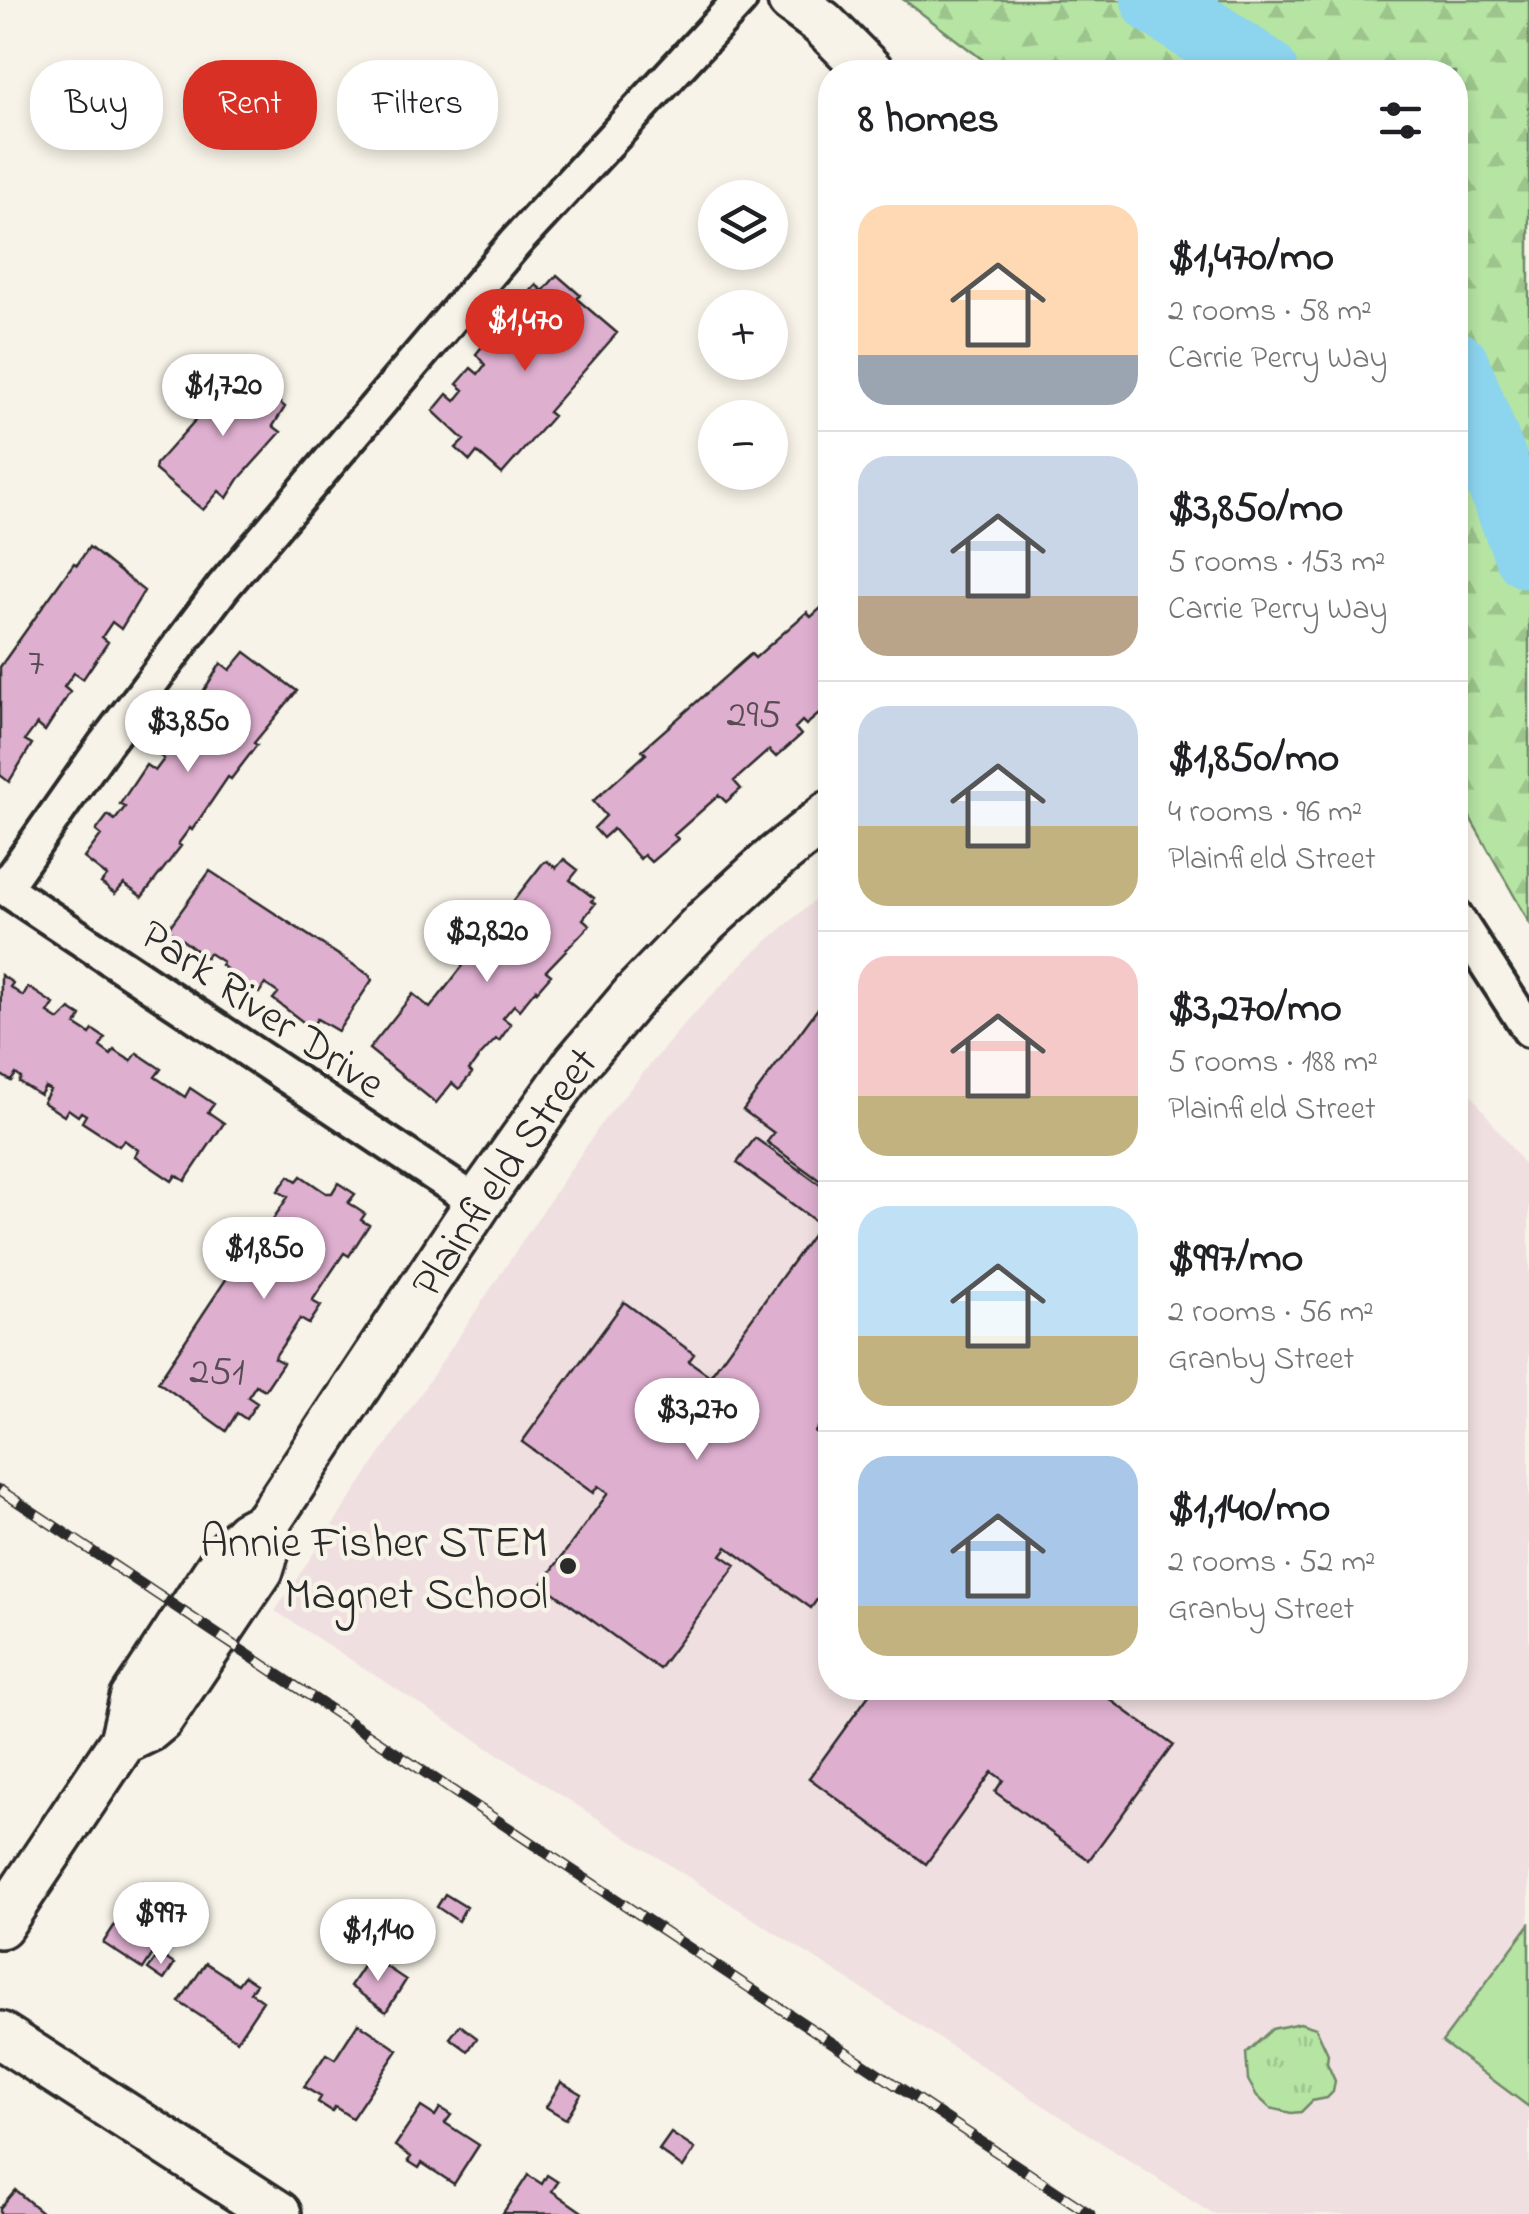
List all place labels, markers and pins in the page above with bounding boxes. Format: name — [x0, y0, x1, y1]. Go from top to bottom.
pin: $1,470 — [444, 289, 606, 374]
pin: $1,720 — [142, 354, 304, 439]
pin: $3,850 — [107, 690, 269, 775]
pin: $2,820 — [406, 900, 568, 985]
pin: $1,850 — [183, 1217, 345, 1302]
pin: $3,270 — [616, 1378, 778, 1463]
place label: Annie Fisher STEM Magnet School — [200, 1512, 548, 1631]
marker: Annie Fisher STEM Magnet School — [557, 1555, 579, 1577]
pin: $997 — [102, 1882, 220, 1967]
pin: $1,140 — [297, 1899, 459, 1984]

